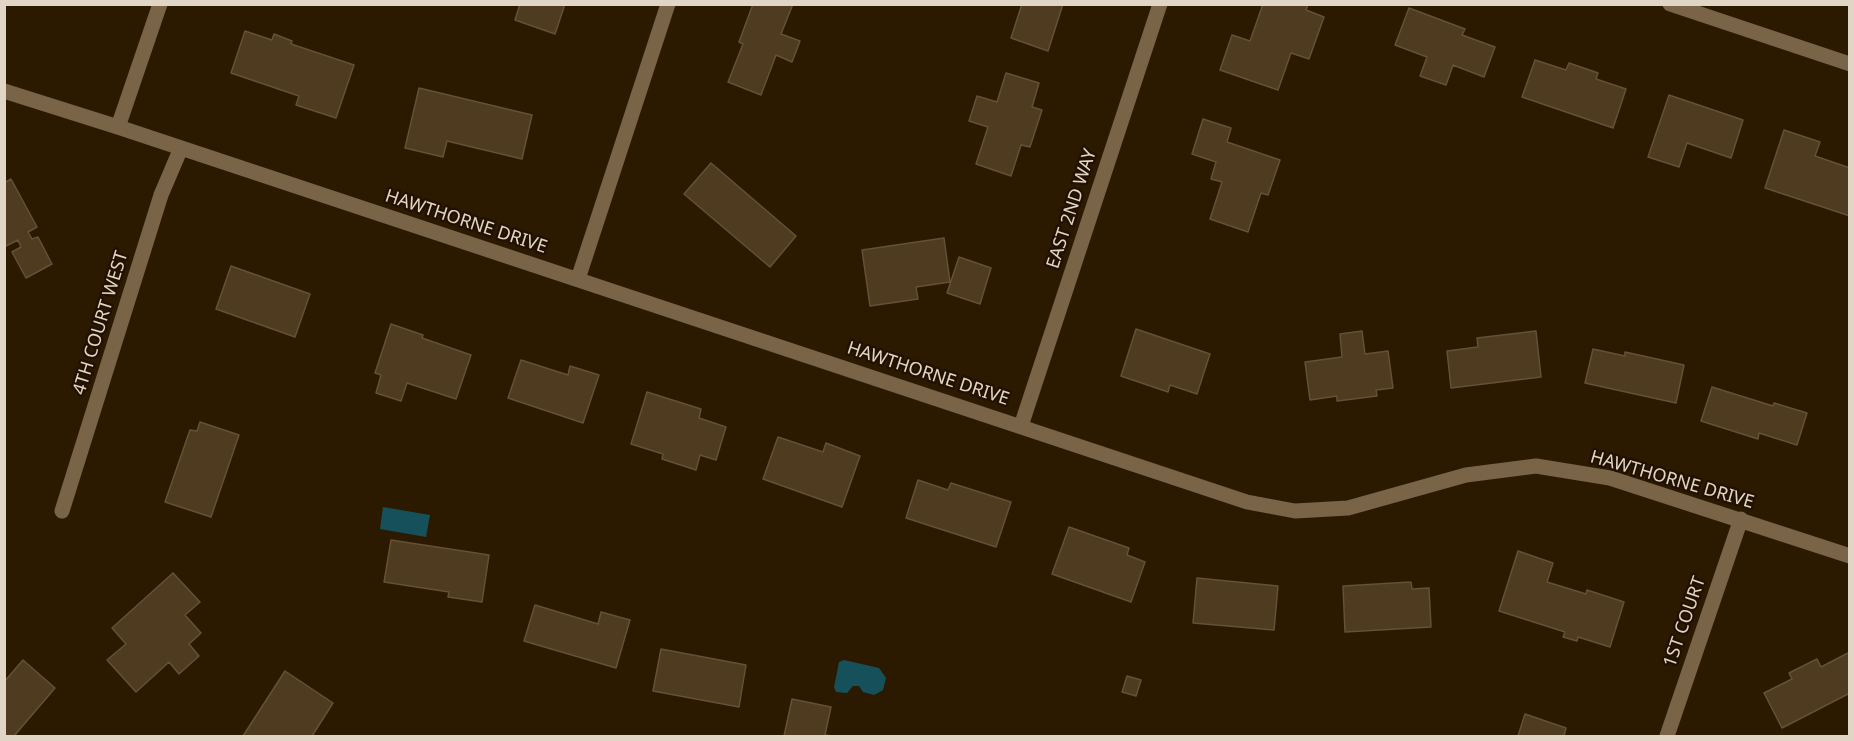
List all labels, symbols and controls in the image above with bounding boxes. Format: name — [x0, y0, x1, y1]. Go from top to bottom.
street label: EAST 2ND WAY — [1042, 146, 1102, 272]
street label: HAWTHORNE DRIVE — [382, 186, 550, 258]
street label: 4TH COURT WEST — [69, 249, 133, 397]
street label: HAWTHORNE DRIVE — [844, 338, 1012, 410]
street label: HAWTHORNE DRIVE — [1588, 446, 1756, 514]
street label: 1ST COURT — [1659, 574, 1711, 670]

